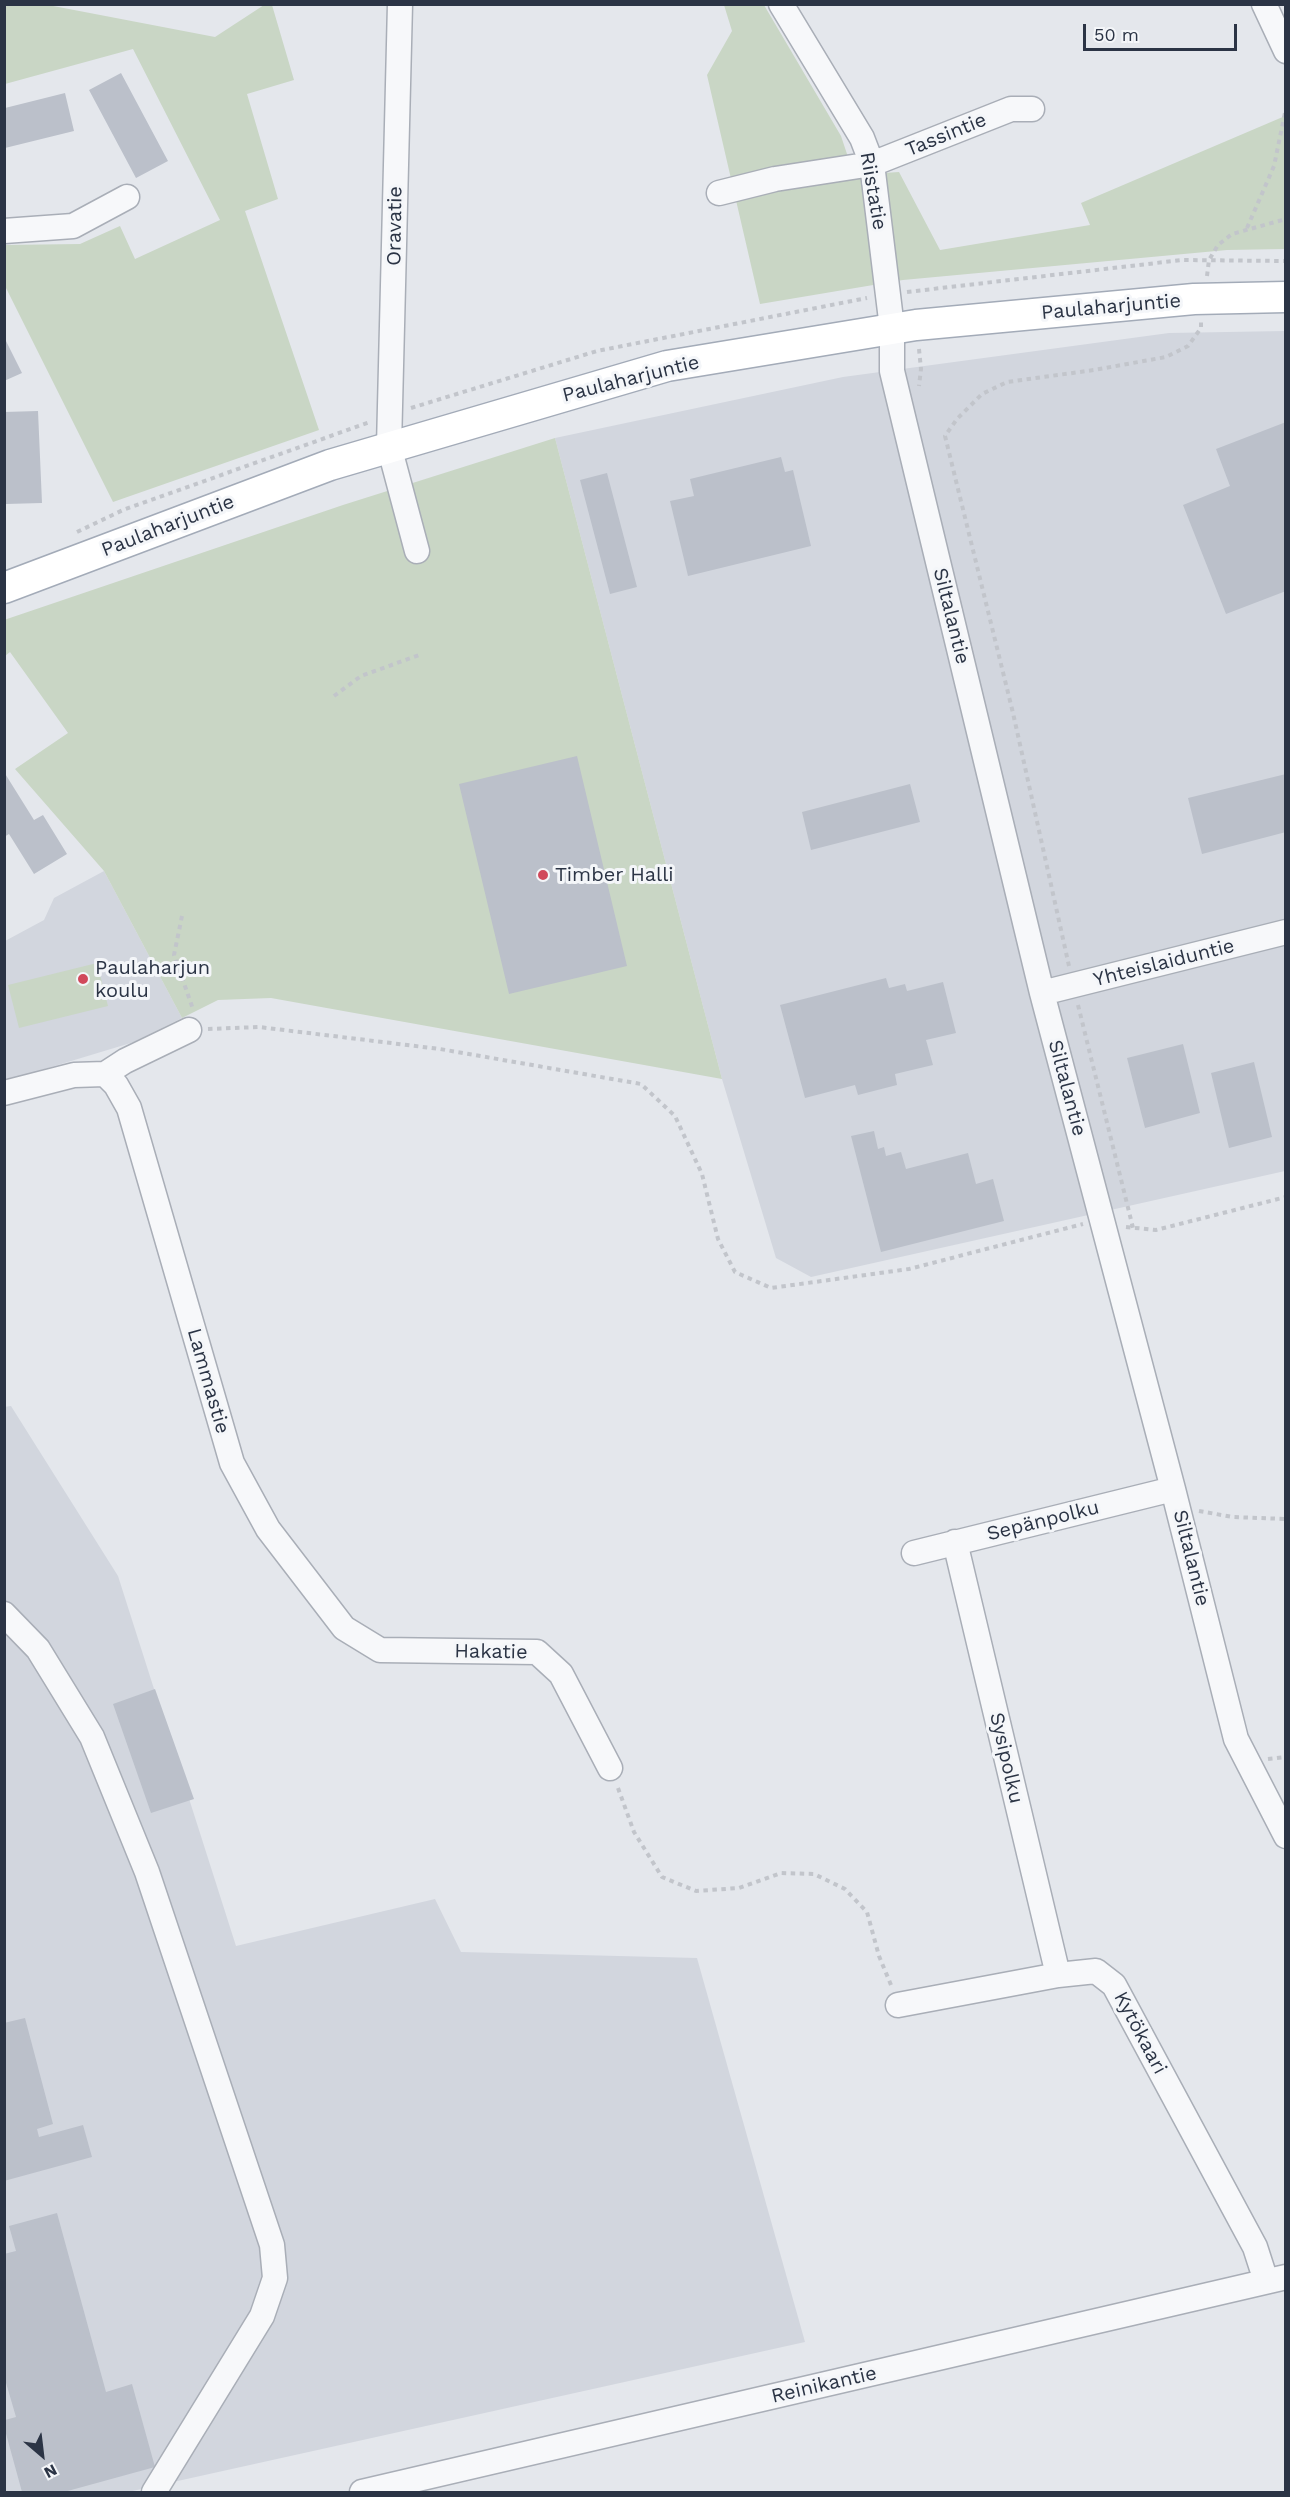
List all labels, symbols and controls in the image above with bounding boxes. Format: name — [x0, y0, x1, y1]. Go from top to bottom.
scale bar — [1086, 12, 1240, 50]
text: 50 m — [1094, 24, 1139, 45]
street label: Tassintie — [902, 108, 990, 162]
street label: Riistatie — [854, 150, 892, 232]
street label: Oravatie — [382, 186, 408, 266]
street label: Paulaharjuntie — [1040, 289, 1182, 325]
street label: Paulaharjuntie — [560, 350, 702, 408]
street label: Paulaharjuntie — [98, 490, 238, 562]
street label: Siltalantie — [927, 565, 975, 667]
place label: Timber Halli — [555, 863, 674, 887]
marker: Timber Halli — [536, 868, 550, 882]
street label: Yhteislaiduntie — [1091, 934, 1237, 992]
place label: Paulaharjun koulu — [95, 956, 210, 1003]
marker: Paulaharjun koulu — [76, 972, 90, 986]
street label: Siltalantie — [1043, 1037, 1091, 1139]
street label: Lammastie — [182, 1326, 234, 1436]
street label: Sepänpolku — [984, 1495, 1102, 1547]
street label: Siltalantie — [1167, 1507, 1215, 1609]
street label: Hakatie — [454, 1639, 528, 1665]
street label: Sysipolku — [984, 1710, 1028, 1806]
street label: Kytökaari — [1108, 1988, 1172, 2078]
street label: Reinikantie — [769, 2361, 879, 2409]
north arrow — [12, 2425, 72, 2485]
text: N — [41, 2460, 60, 2483]

